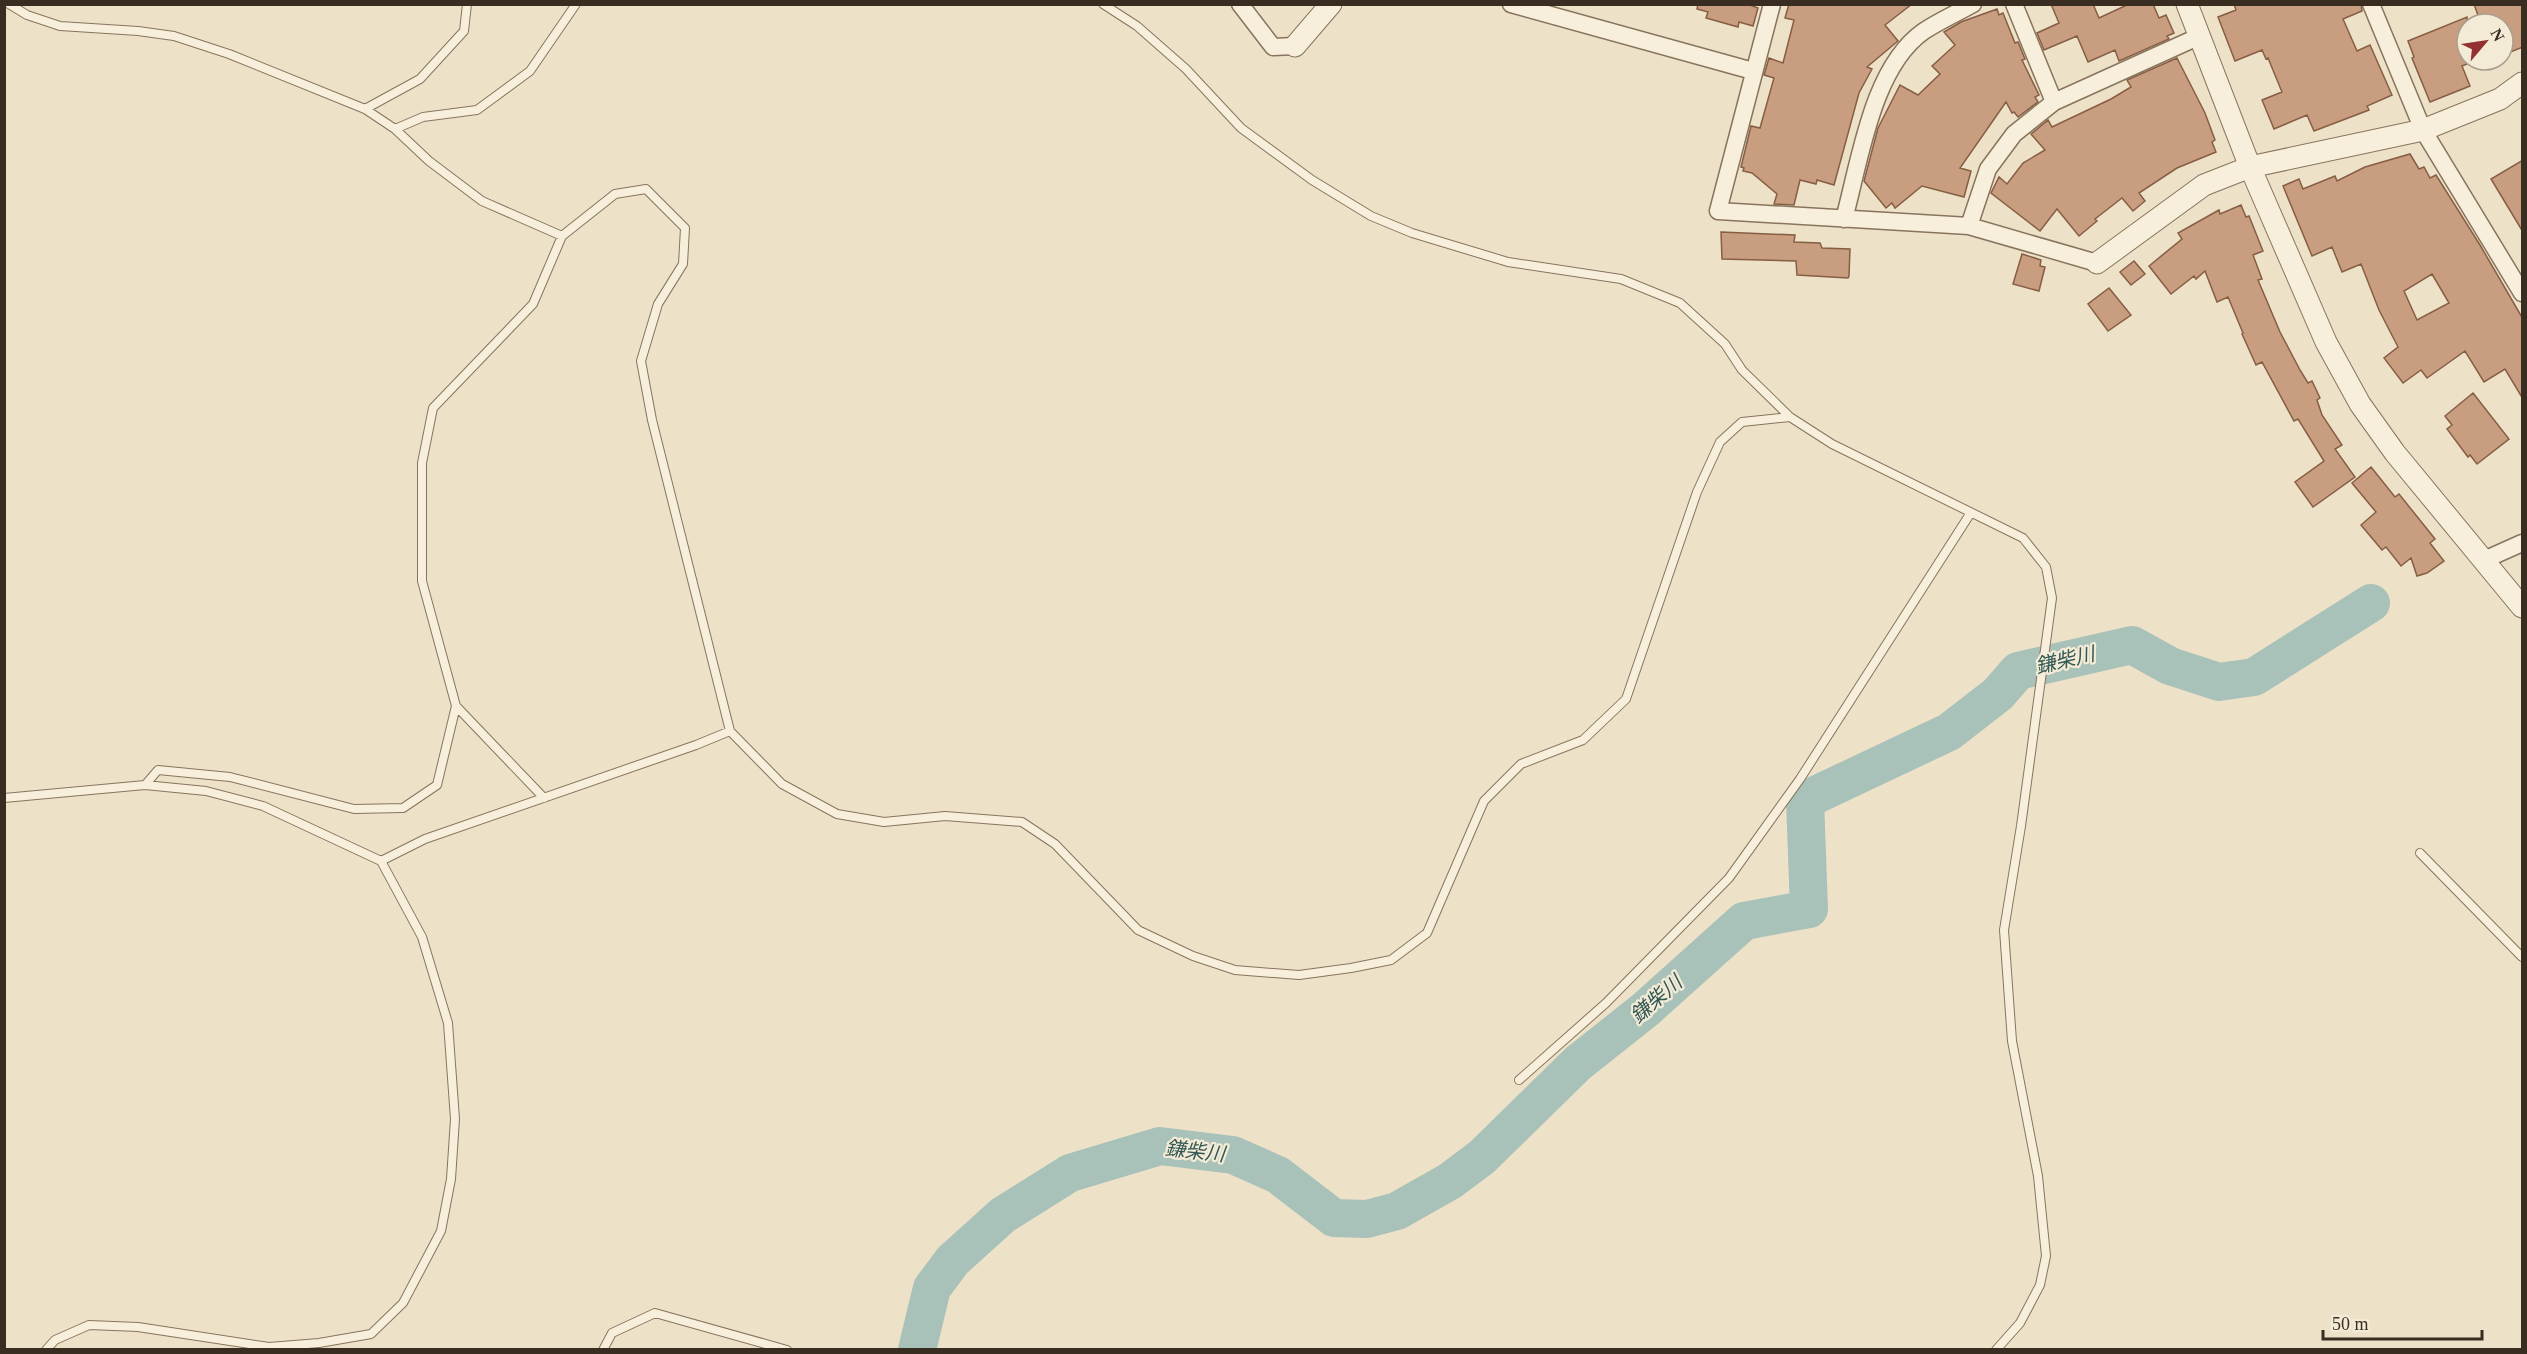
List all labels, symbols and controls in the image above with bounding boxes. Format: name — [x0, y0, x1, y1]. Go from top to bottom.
north arrow — [2455, 12, 2515, 72]
text: N — [2487, 26, 2508, 45]
water label: 鎌柴川 — [2033, 642, 2099, 677]
water label: 鎌柴川 — [1626, 970, 1687, 1027]
water label: 鎌柴川 — [1164, 1137, 1228, 1165]
scale bar — [2323, 1303, 2482, 1341]
text: 50 m — [2332, 1314, 2369, 1334]

